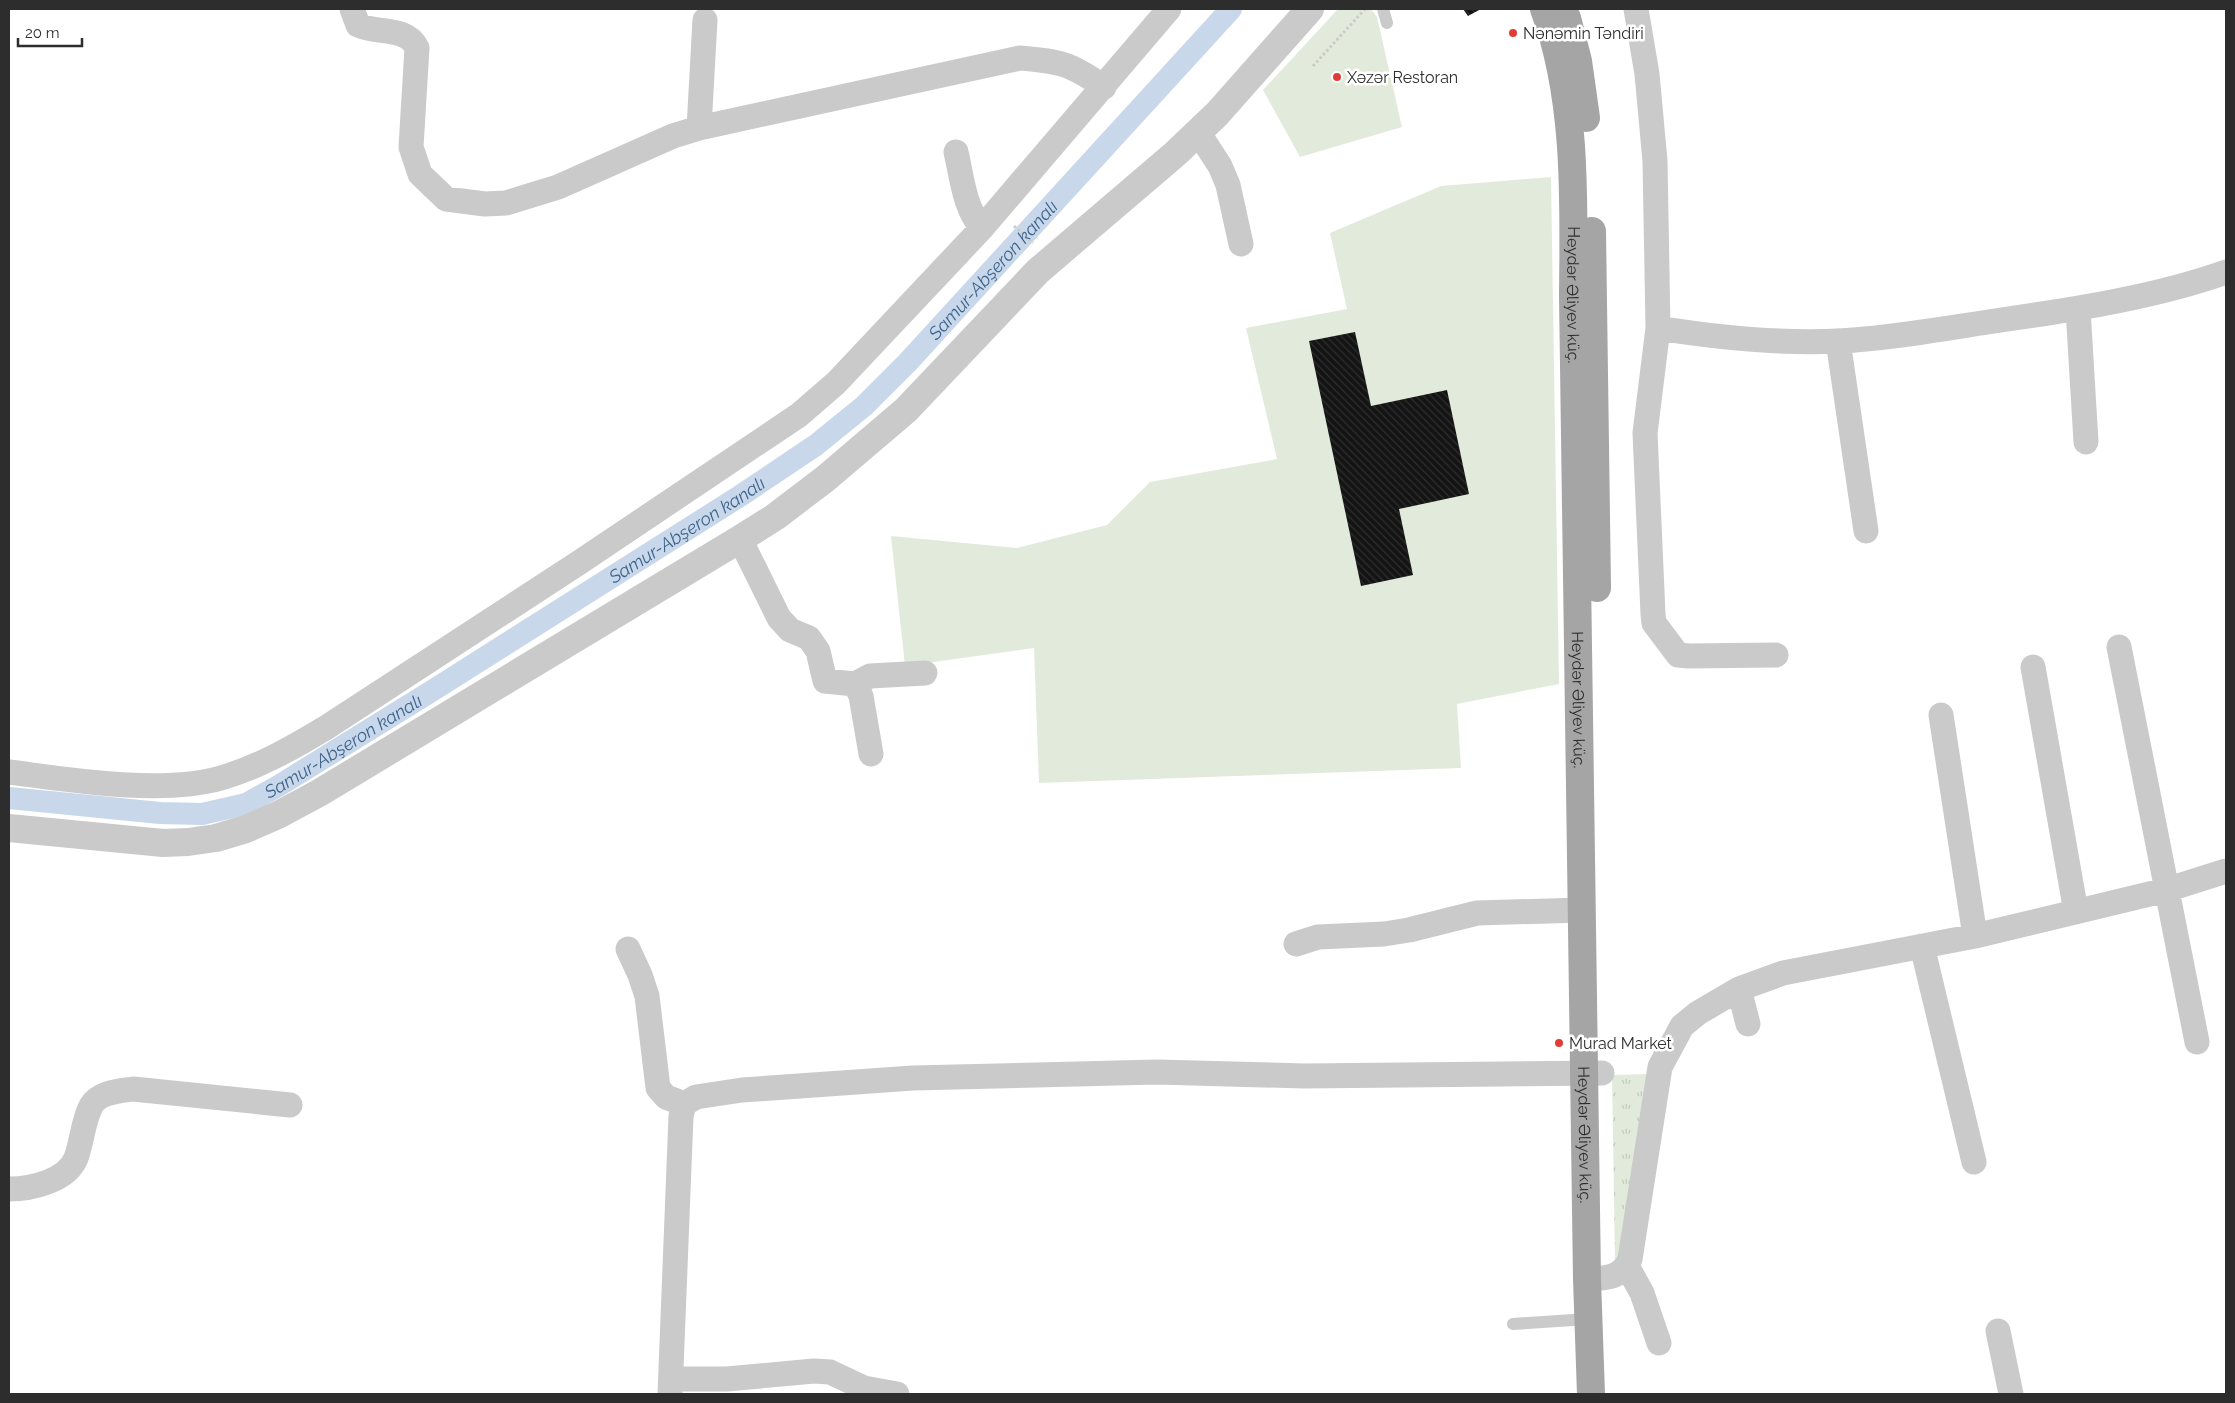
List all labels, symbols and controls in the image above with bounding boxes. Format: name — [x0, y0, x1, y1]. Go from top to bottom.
scale bar — [18, 15, 81, 47]
text: 20 m — [25, 24, 60, 42]
place label: Nənəmin Təndiri — [1523, 24, 1644, 43]
marker: Nənəmin Təndiri — [1507, 27, 1519, 39]
place label: Xəzər Restoran — [1347, 68, 1458, 87]
marker: Xəzər Restoran — [1331, 71, 1343, 83]
water label: Samur-Abşeron kanalı — [923, 196, 1062, 344]
street label: Heydər Əliyev küç. — [1563, 226, 1583, 364]
water label: Samur-Abşeron kanalı — [604, 472, 769, 588]
street label: Heydər Əliyev küç. — [1568, 631, 1589, 769]
water label: Samur-Abşeron kanalı — [260, 689, 426, 803]
place label: Murad Market — [1569, 1034, 1673, 1053]
marker: Murad Market — [1553, 1037, 1565, 1049]
street label: Heydər Əliyev küç. — [1574, 1066, 1595, 1203]

